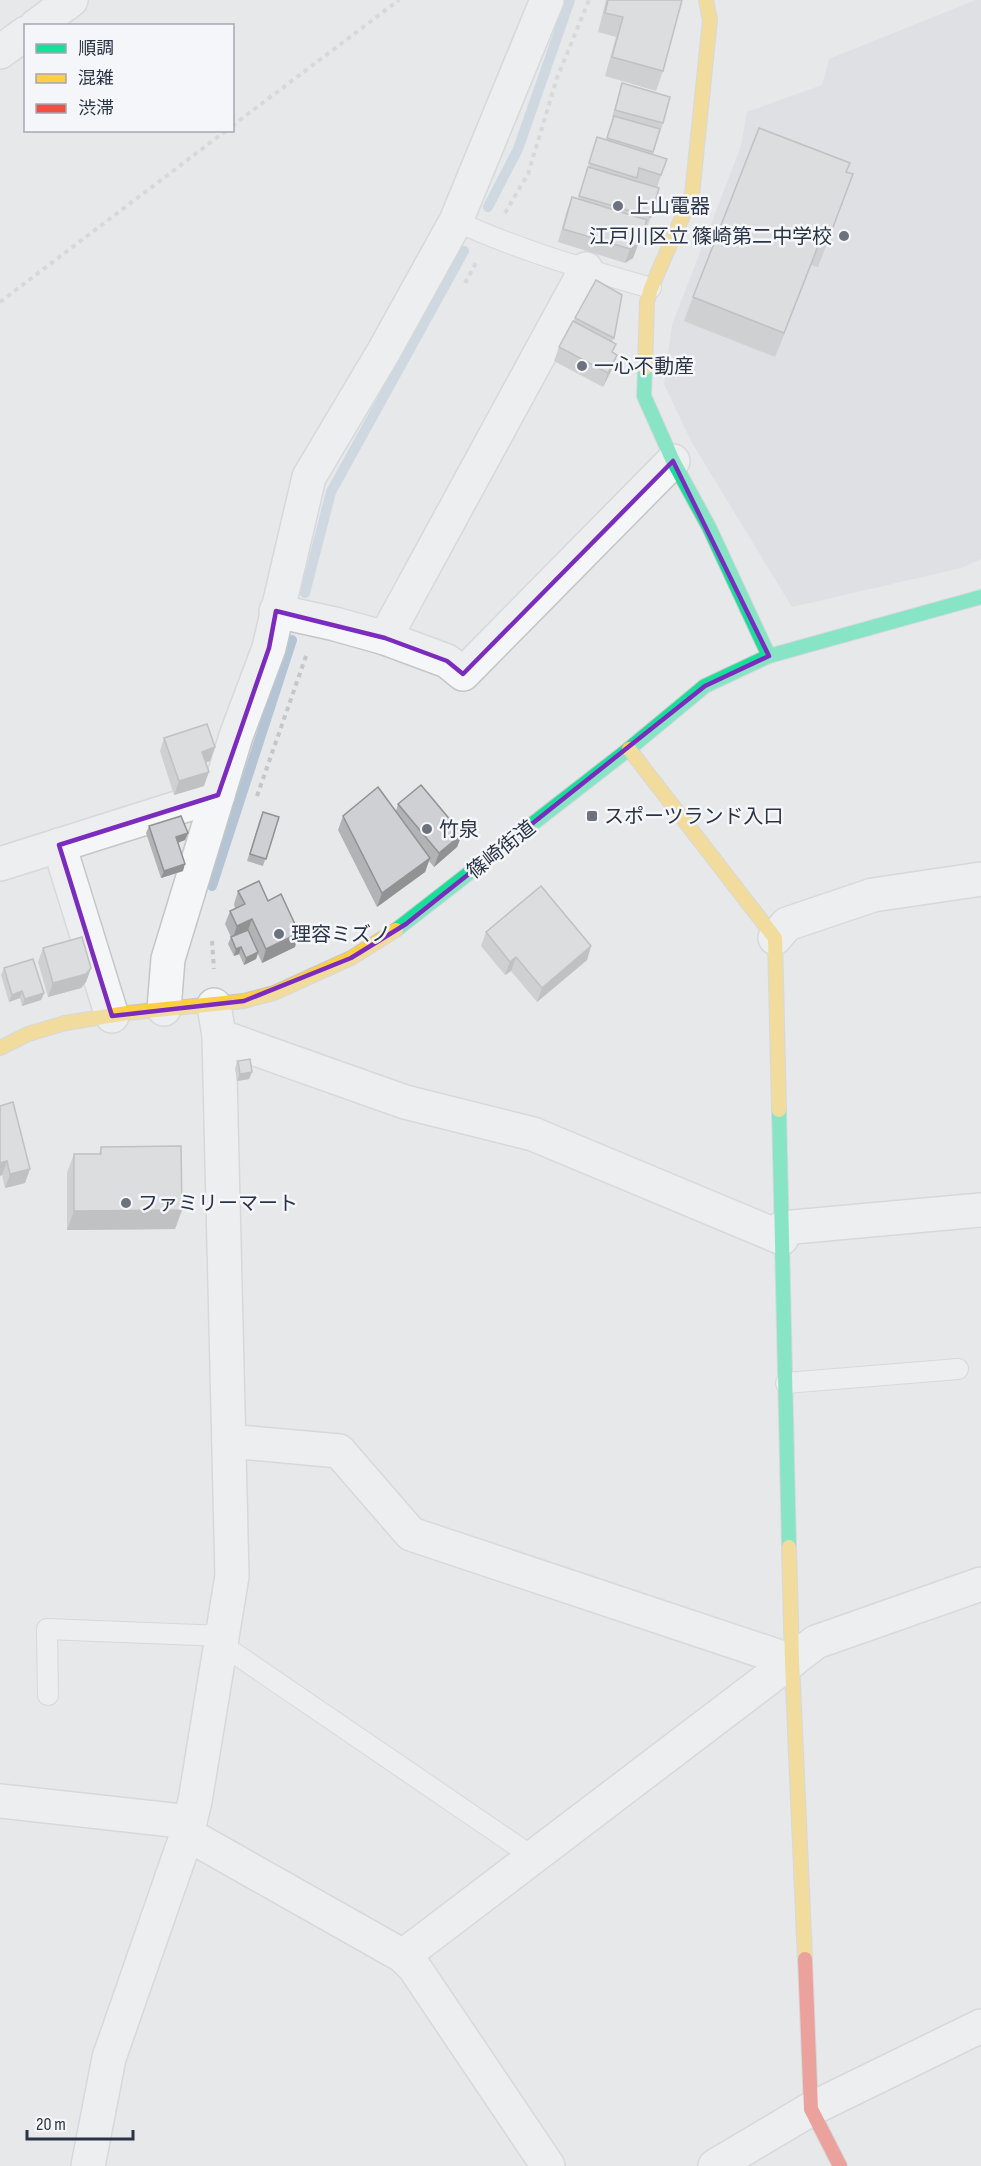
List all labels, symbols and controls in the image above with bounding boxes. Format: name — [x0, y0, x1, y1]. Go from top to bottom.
legend — [24, 24, 234, 132]
text: 順調 — [78, 38, 114, 59]
text: 混雑 — [78, 68, 114, 89]
text: 渋滞 — [78, 98, 114, 119]
place label: 上山電器 — [630, 195, 710, 219]
marker: 上山電器 — [611, 199, 625, 213]
place label: 江戸川区立 篠崎第二中学校 — [589, 225, 832, 249]
marker: 江戸川区立 篠崎第二中学校 — [837, 229, 851, 243]
place label: 一心不動産 — [594, 355, 694, 379]
marker: 一心不動産 — [575, 359, 589, 373]
place label: スポーツランド入口 — [604, 805, 784, 829]
marker: スポーツランド入口 — [585, 809, 599, 823]
street label: 篠崎街道 — [463, 816, 541, 884]
place label: 竹泉 — [439, 818, 479, 842]
marker: 竹泉 — [420, 822, 434, 836]
place label: 理容ミズノ — [291, 923, 391, 947]
marker: 理容ミズノ — [272, 927, 286, 941]
place label: ファミリーマート — [138, 1192, 298, 1216]
marker: ファミリーマート — [119, 1196, 133, 1210]
scale bar — [27, 2103, 134, 2141]
text: 20 m — [36, 2114, 66, 2135]

